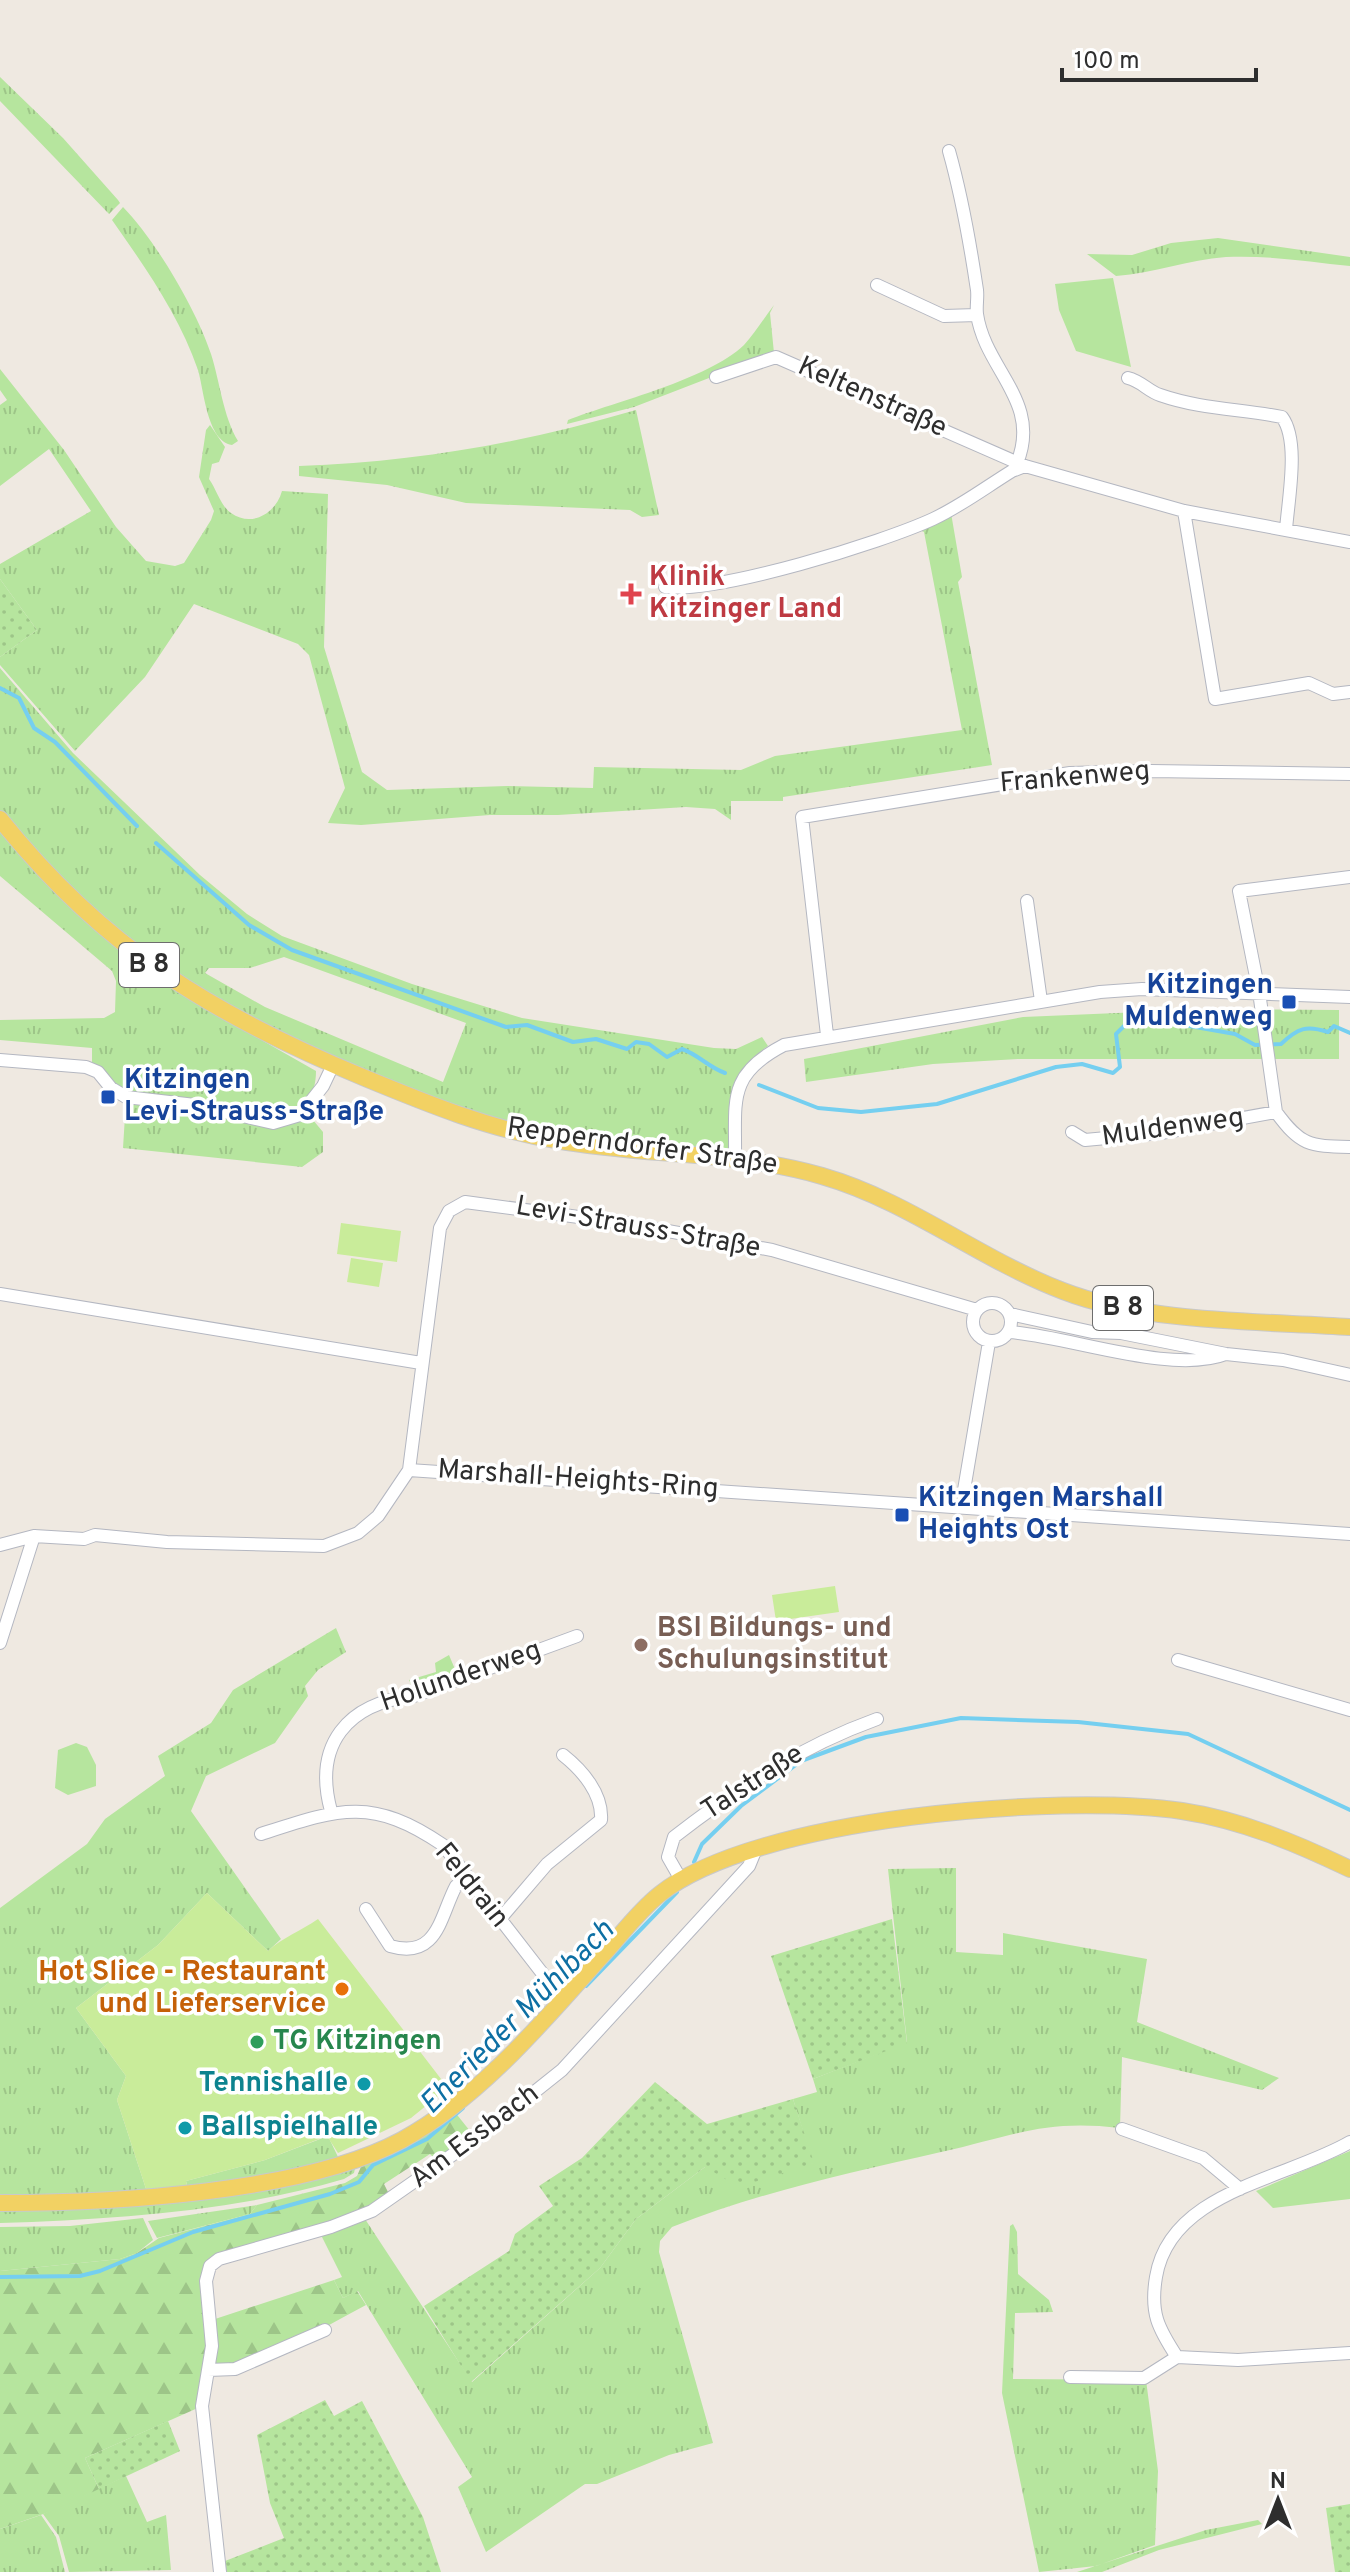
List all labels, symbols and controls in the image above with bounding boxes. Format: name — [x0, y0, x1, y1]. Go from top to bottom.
scale bar — [1062, 32, 1256, 82]
text: 100 m — [1074, 47, 1140, 77]
street label: Keltenstraße — [792, 349, 952, 447]
place label: Klinik Kitzinger Land — [649, 560, 842, 628]
marker: Klinik Kitzinger Land — [620, 583, 642, 605]
street label: Frankenweg — [998, 753, 1152, 803]
road number: B 8 — [119, 943, 179, 987]
place label: Kitzingen Muldenweg — [1124, 968, 1273, 1036]
marker: Kitzingen Muldenweg — [1280, 993, 1298, 1011]
place label: Kitzingen Levi-Strauss-Straße — [124, 1063, 384, 1131]
marker: Kitzingen Levi-Strauss-Straße — [99, 1088, 117, 1106]
street label: Muldenweg — [1100, 1100, 1246, 1156]
street label: Repperndorfer Straße — [504, 1110, 780, 1184]
street label: Levi-Strauss-Straße — [513, 1189, 763, 1267]
road number: B 8 — [1093, 1286, 1153, 1330]
street label: Marshall-Heights-Ring — [436, 1452, 720, 1508]
place label: Kitzingen Marshall Heights Ost — [918, 1481, 1164, 1549]
marker: Kitzingen Marshall Heights Ost — [893, 1506, 911, 1524]
place label: BSI Bildungs- und Schulungsinstitut — [657, 1611, 892, 1679]
street label: Holunderweg — [376, 1633, 546, 1721]
marker: BSI Bildungs- und Schulungsinstitut — [632, 1636, 650, 1654]
street label: Talstraße — [695, 1737, 811, 1829]
street label: Feldrain — [426, 1836, 516, 1936]
water label: Eherieder Mühlbach — [413, 1913, 623, 2123]
place label: Hot Slice - Restaurant und Lieferservice — [38, 1955, 326, 2023]
marker: Hot Slice - Restaurant und Lieferservice — [333, 1980, 351, 1998]
place label: TG Kitzingen — [273, 2024, 442, 2060]
marker: TG Kitzingen — [248, 2033, 266, 2051]
place label: Tennishalle — [199, 2066, 348, 2102]
marker: Tennishalle — [355, 2075, 373, 2093]
street label: Am Essbach — [403, 2077, 547, 2197]
place label: Ballspielhalle — [201, 2110, 378, 2146]
marker: Ballspielhalle — [176, 2119, 194, 2137]
north arrow — [1238, 2460, 1318, 2540]
text: N — [1270, 2469, 1286, 2496]

